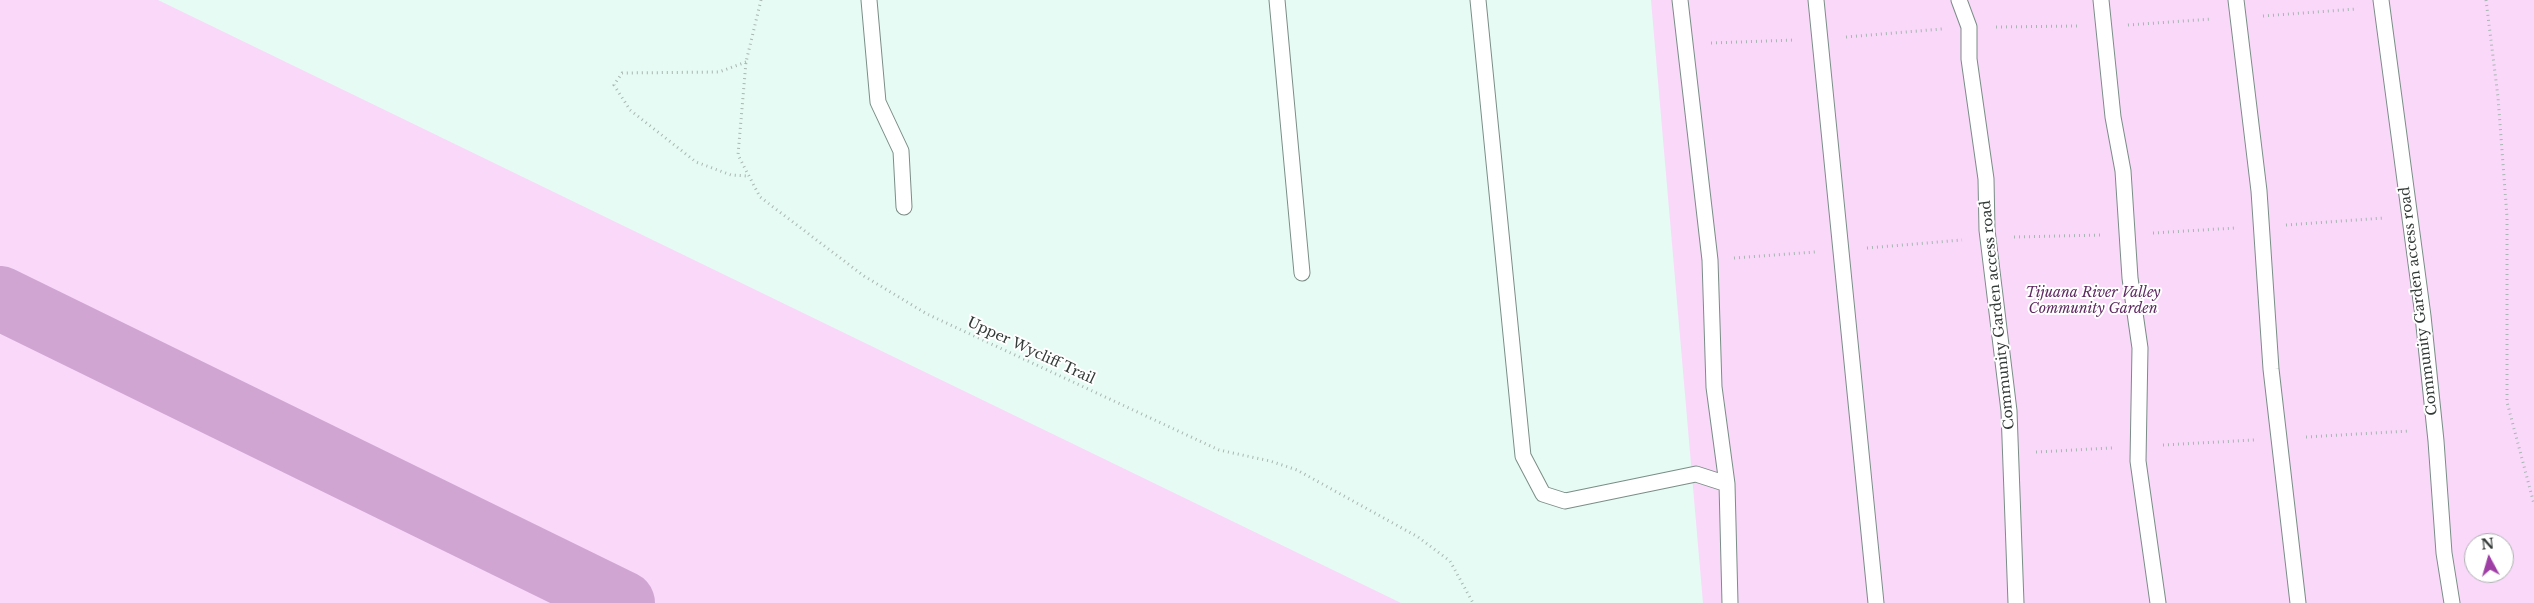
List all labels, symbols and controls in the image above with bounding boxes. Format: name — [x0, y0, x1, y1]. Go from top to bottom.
street label: Community Garden access road — [2397, 186, 2441, 416]
street label: Community Garden access road — [1978, 200, 2018, 430]
park label: Tijuana River Valley Community Garden — [2025, 285, 2161, 318]
street label: Upper Wycliff Trail — [964, 314, 1098, 388]
north arrow — [2464, 533, 2514, 583]
text: N — [2480, 534, 2495, 554]

